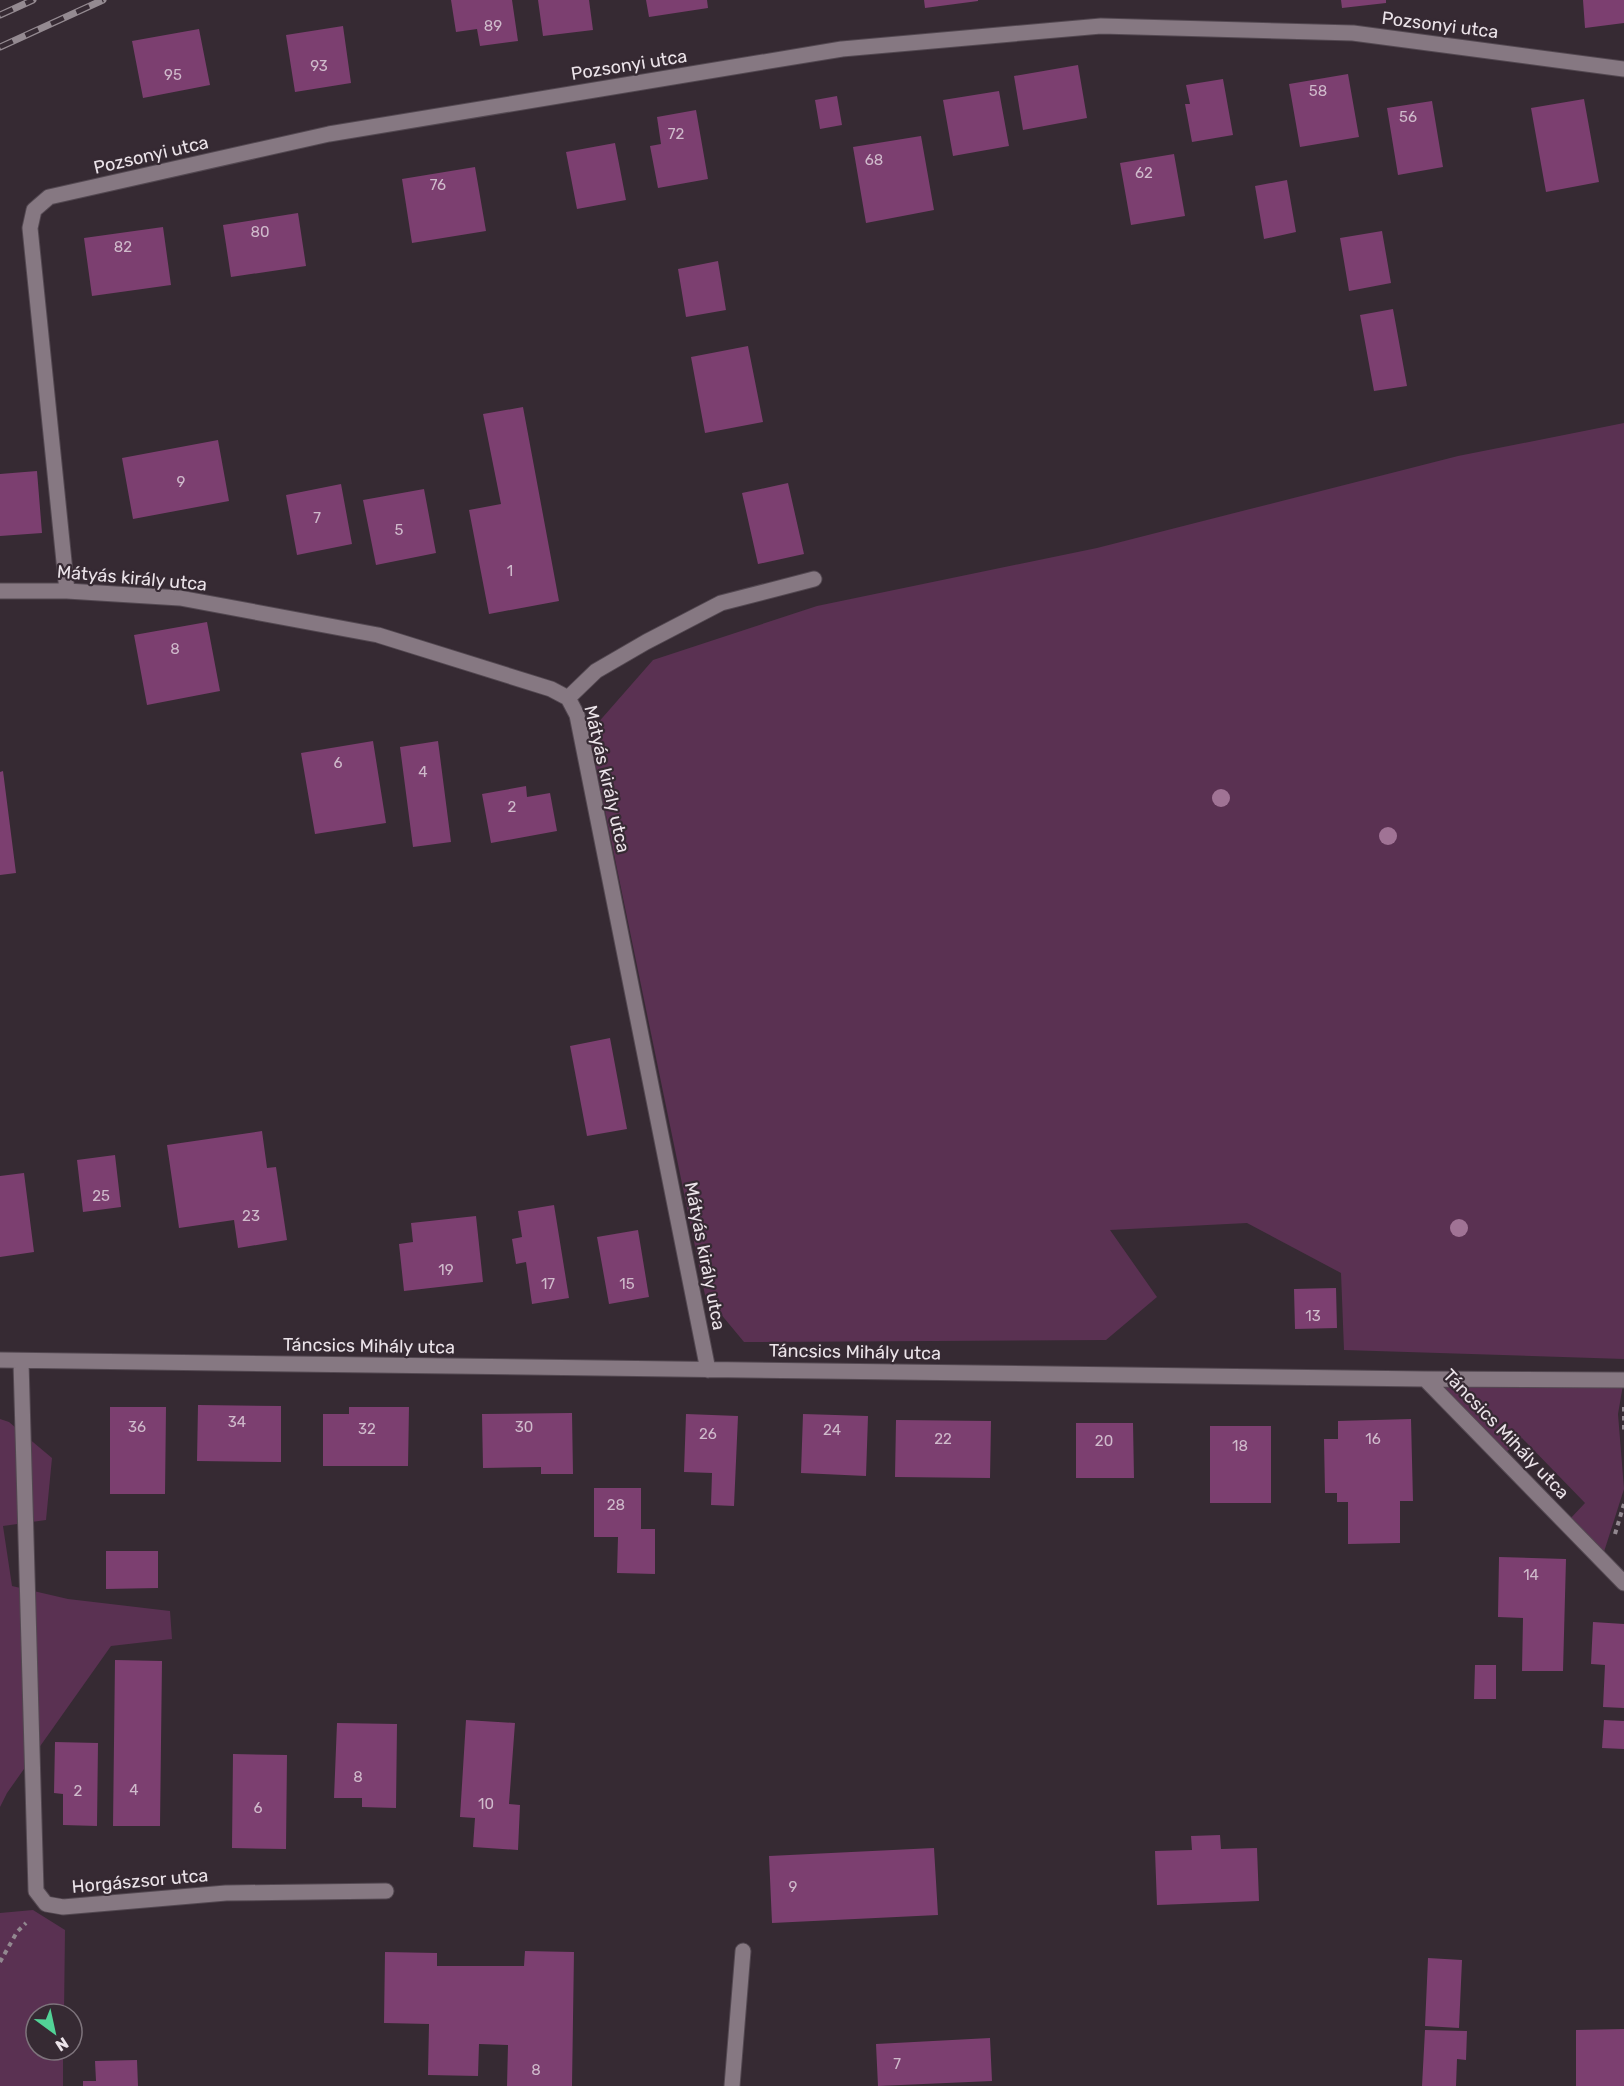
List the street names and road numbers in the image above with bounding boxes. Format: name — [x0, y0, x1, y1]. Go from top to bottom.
street label: Pozsonyi utca — [1380, 7, 1500, 43]
street label: Pozsonyi utca — [569, 45, 689, 85]
street label: Pozsonyi utca — [91, 131, 211, 179]
street label: Mátyás király utca — [56, 560, 208, 596]
street label: Mátyás király utca — [579, 703, 635, 855]
street label: Mátyás király utca — [680, 1180, 730, 1332]
street label: Táncsics Mihály utca — [283, 1333, 455, 1359]
street label: Táncsics Mihály utca — [769, 1339, 941, 1365]
street label: Táncsics Mihály utca — [1438, 1364, 1574, 1504]
street label: Horgászsor utca — [71, 1864, 209, 1898]

